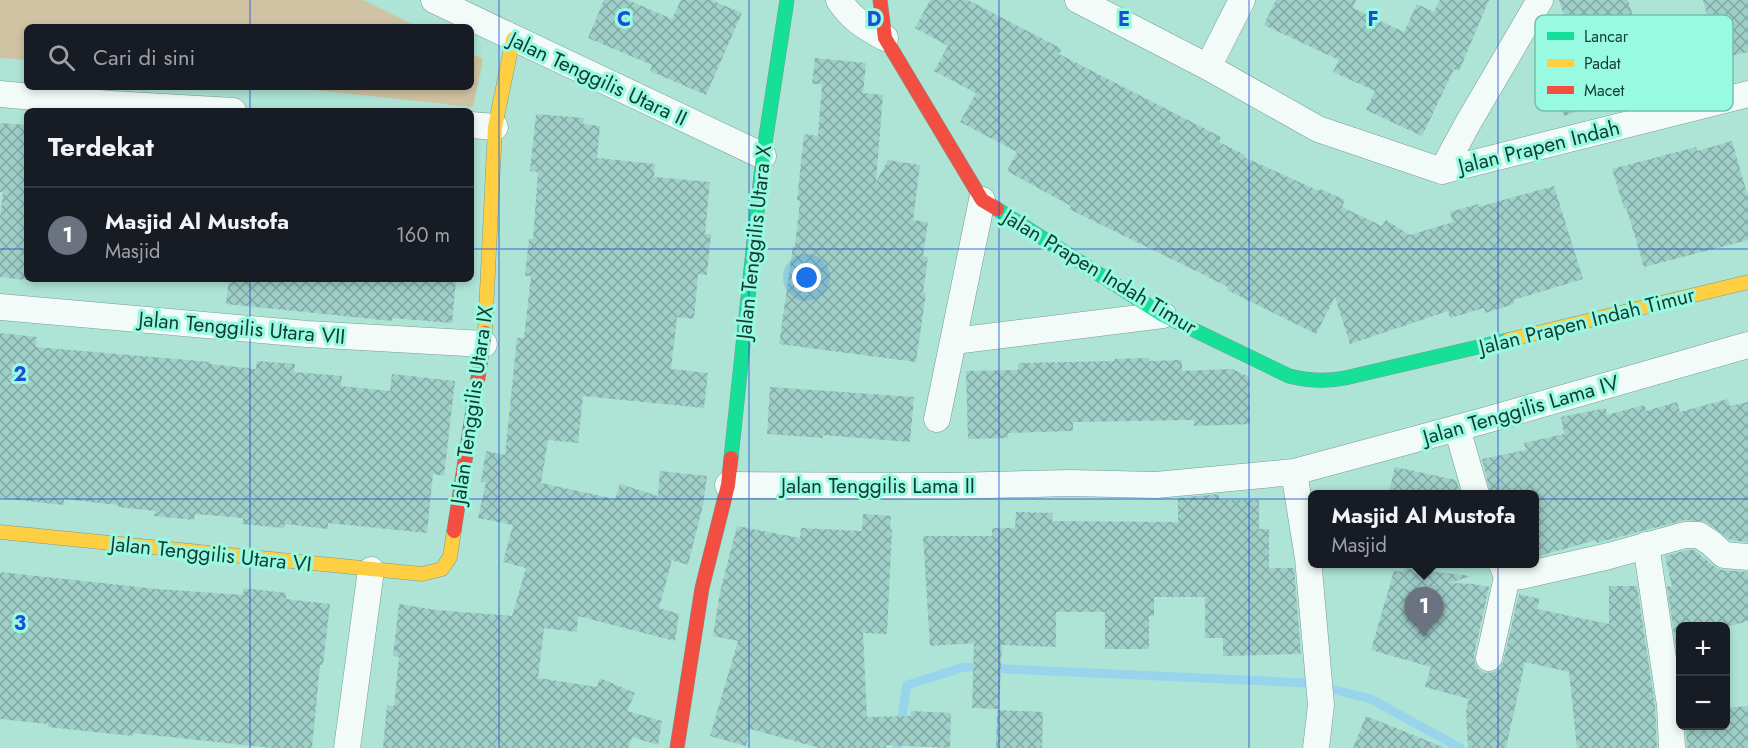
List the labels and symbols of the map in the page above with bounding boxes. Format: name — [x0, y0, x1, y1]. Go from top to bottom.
text: C — [617, 5, 631, 34]
text: D — [867, 5, 881, 34]
text: E — [1118, 5, 1130, 34]
text: F — [1367, 5, 1379, 34]
legend — [1535, 15, 1733, 111]
street label: Jalan Tenggilis Utara II — [501, 23, 692, 133]
text: Lancar — [1584, 25, 1629, 48]
text: Padat — [1584, 52, 1621, 75]
text: Macet — [1584, 79, 1625, 102]
street label: Jalan Prapen Indah — [1452, 112, 1623, 182]
street label: Jalan Tenggilis Utara X — [729, 143, 779, 343]
street label: Jalan Prapen Indah Timur — [995, 201, 1203, 342]
your location — [792, 263, 821, 292]
street label: Jalan Prapen Indah Timur — [1473, 279, 1699, 363]
street label: Jalan Tenggilis Utara VII — [134, 304, 347, 352]
street label: Jalan Tenggilis Utara IX — [443, 304, 501, 509]
text: 2 — [13, 360, 27, 389]
street label: Jalan Tenggilis Lama IV — [1417, 368, 1623, 453]
street label: Jalan Tenggilis Lama II — [778, 471, 975, 501]
street label: Jalan Tenggilis Utara VI — [106, 528, 313, 579]
pin: 1 — [1404, 588, 1444, 637]
text: 3 — [14, 609, 26, 638]

